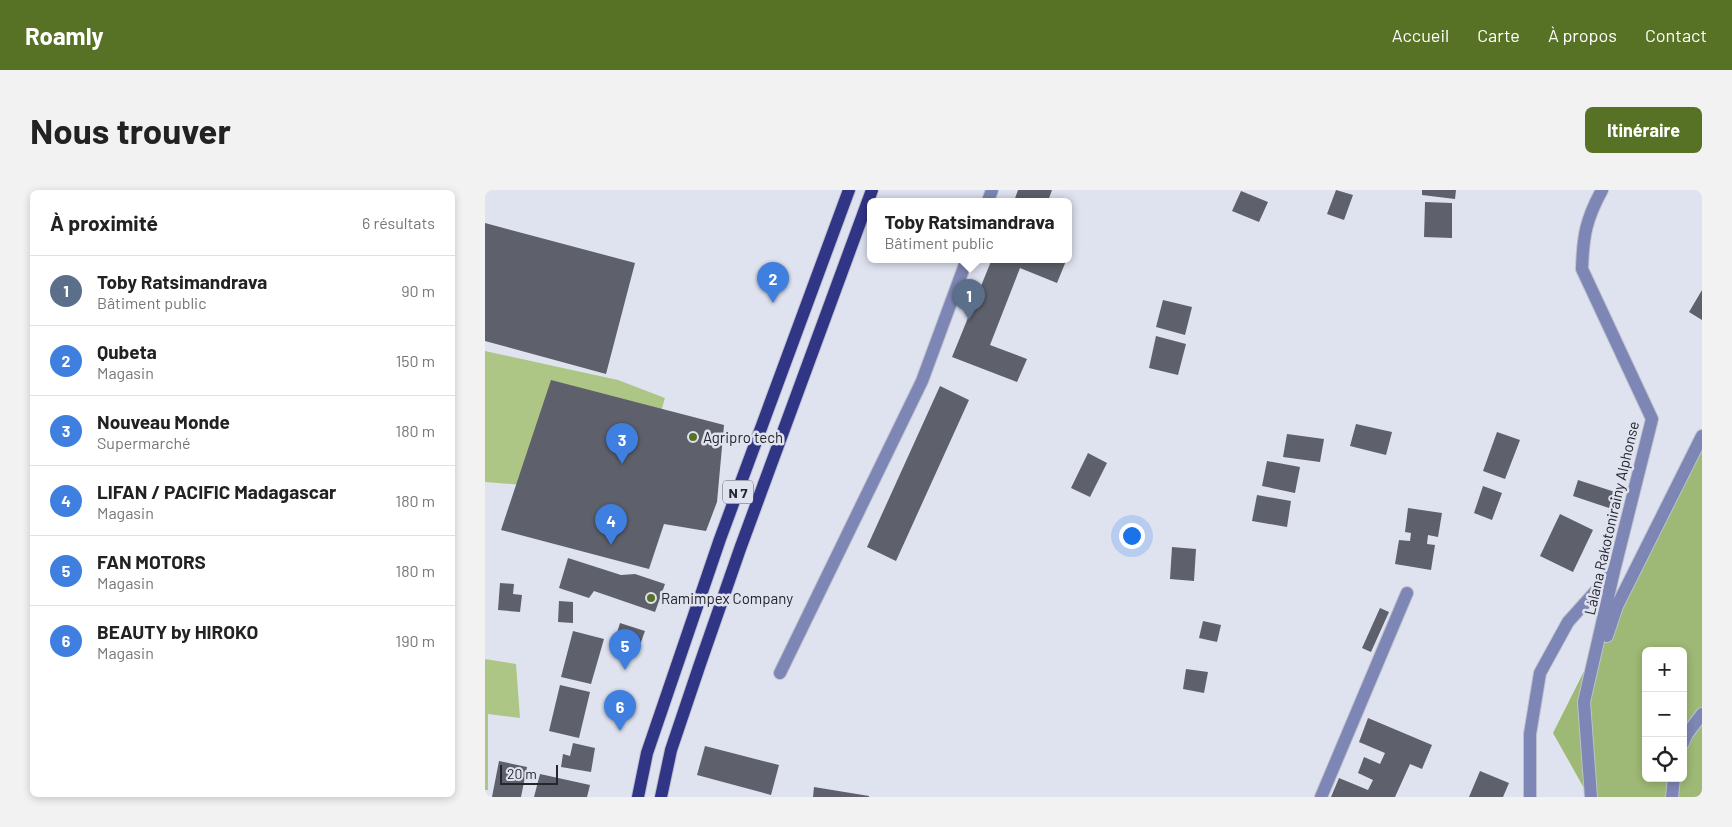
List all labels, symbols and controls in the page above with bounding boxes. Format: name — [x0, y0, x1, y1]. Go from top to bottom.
text: Roamly — [25, 21, 104, 50]
text: Accueil — [1392, 24, 1449, 46]
text: Carte — [1477, 24, 1520, 46]
text: À propos — [1548, 24, 1617, 46]
text: Contact — [1645, 24, 1707, 46]
button: Itinéraire — [1585, 107, 1702, 153]
text: Nous trouver — [30, 109, 231, 151]
popup — [867, 198, 1072, 263]
text: À proximité — [50, 210, 158, 235]
text: Toby Ratsimandrava — [884, 210, 1055, 233]
text: 6 résultats — [362, 213, 435, 232]
text: Bâtiment public — [884, 233, 994, 252]
pin: 2 — [757, 262, 789, 303]
text: Toby Ratsimandrava — [97, 270, 267, 293]
pin: 1 — [953, 279, 985, 320]
text: 1 — [63, 281, 69, 300]
text: 90 m — [401, 281, 435, 300]
text: Bâtiment public — [97, 293, 207, 312]
text: Qubeta — [97, 340, 157, 363]
text: 2 — [62, 351, 70, 370]
text: 150 m — [396, 351, 435, 370]
text: Magasin — [97, 363, 154, 382]
text: Nouveau Monde — [97, 410, 230, 433]
street label: Làlana Rakotonirainy Alphonse — [1580, 419, 1642, 617]
text: 3 — [62, 421, 70, 440]
text: 180 m — [396, 421, 435, 440]
pin: 3 — [606, 423, 638, 464]
place label: Agripro tech — [703, 428, 783, 446]
marker: Agripro tech — [687, 431, 699, 443]
text: Supermarché — [97, 433, 191, 452]
text: LIFAN / PACIFIC Madagascar — [97, 480, 336, 503]
road number: N 7 — [723, 480, 753, 504]
text: 4 — [61, 491, 71, 510]
text: 180 m — [396, 491, 435, 510]
text: Magasin — [97, 503, 154, 522]
pin: 4 — [595, 504, 627, 545]
your location — [1119, 523, 1145, 549]
text: FAN MOTORS — [97, 550, 206, 573]
text: 5 — [62, 561, 70, 580]
text: 180 m — [396, 561, 435, 580]
text: Magasin — [97, 573, 154, 592]
place label: Ramimpex Company — [661, 589, 793, 607]
marker: Ramimpex Company — [645, 592, 657, 604]
text: BEAUTY by HIROKO — [97, 620, 258, 643]
pin: 5 — [609, 629, 641, 670]
text: 6 — [62, 631, 70, 650]
text: 190 m — [396, 631, 435, 650]
text: Magasin — [97, 643, 154, 662]
map controls — [1642, 647, 1687, 782]
button: + — [1642, 647, 1687, 692]
pin: 6 — [604, 690, 636, 731]
button: − — [1642, 692, 1687, 737]
button: locate — [1642, 737, 1687, 782]
scale bar — [500, 762, 557, 785]
text: 20 m — [507, 765, 537, 782]

